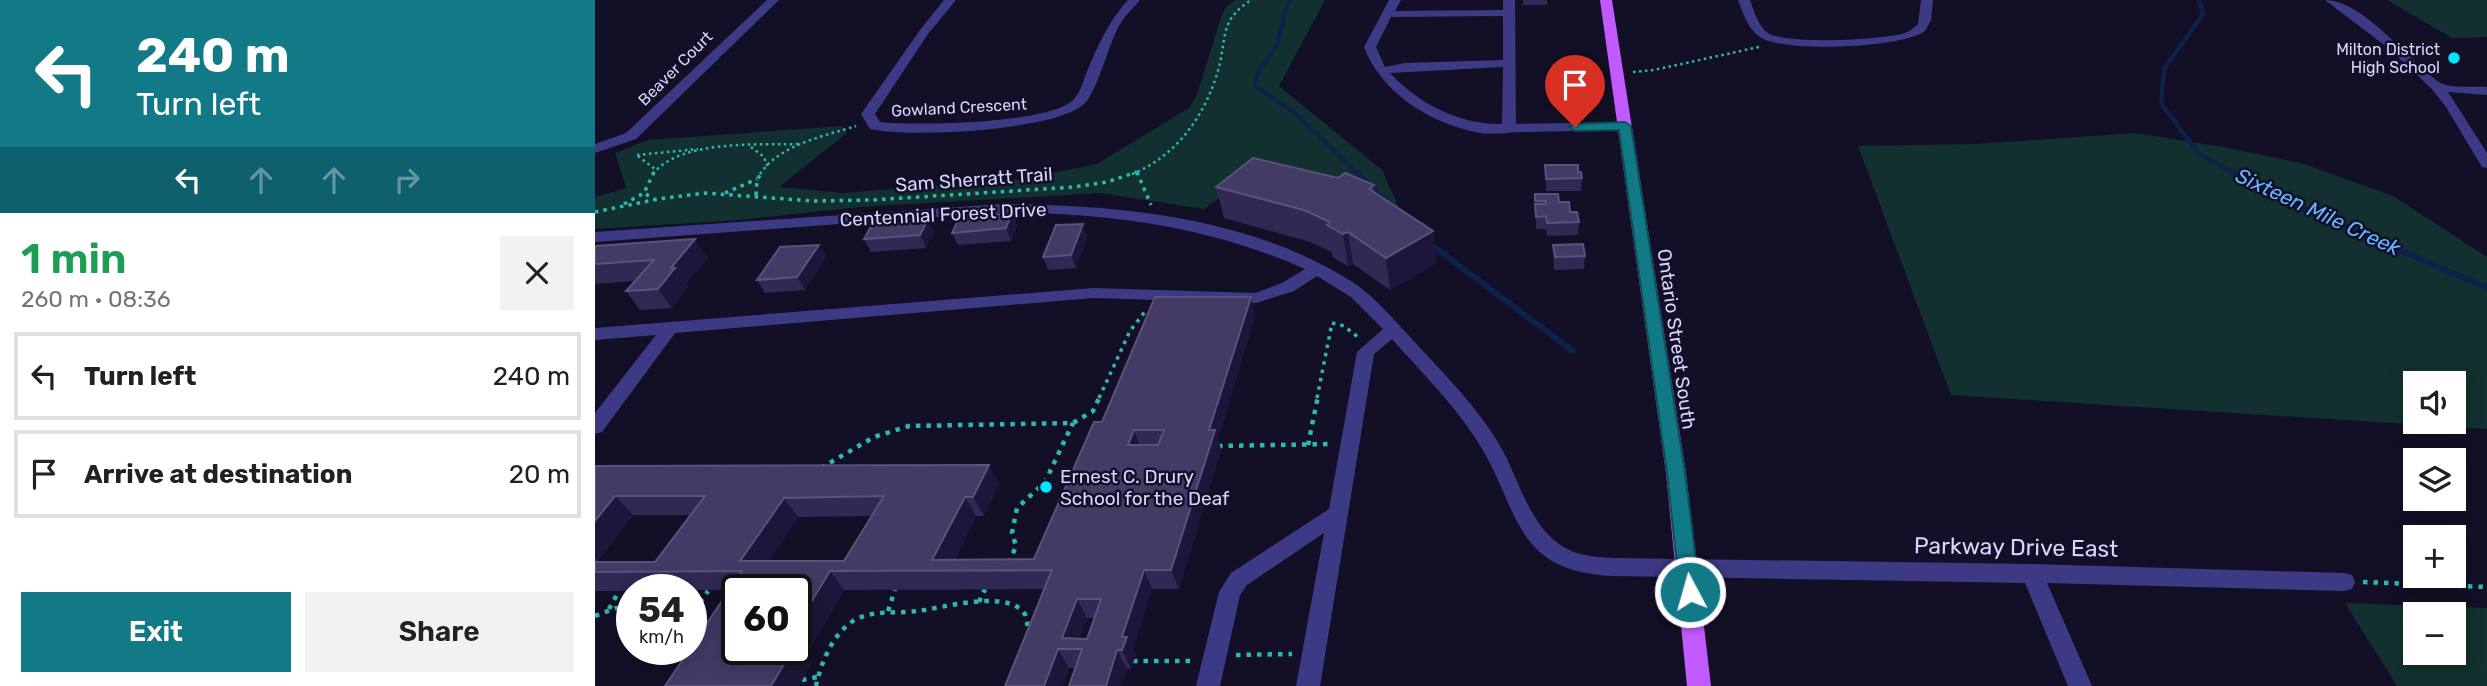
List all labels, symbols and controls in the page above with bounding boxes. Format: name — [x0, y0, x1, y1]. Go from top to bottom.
text: 240 m — [136, 26, 290, 84]
street label: Beaver Court — [634, 27, 716, 109]
icon: left — [21, 28, 112, 119]
place label: Milton District High School — [2336, 40, 2440, 77]
marker: Milton District High School — [2446, 50, 2462, 66]
pin — [1545, 55, 1605, 127]
icon: arrive — [1556, 66, 1594, 104]
text: Turn left — [136, 85, 261, 123]
street label: Gowland Crescent — [891, 94, 1027, 121]
icon: left — [169, 161, 207, 199]
icon: ahead — [242, 161, 280, 199]
icon: ahead — [315, 161, 353, 199]
icon: right — [388, 161, 426, 199]
water label: Sixteen Mile Creek — [2232, 162, 2406, 261]
street label: Sam Sherratt Trail — [895, 163, 1054, 196]
street label: Centennial Forest Drive — [839, 198, 1047, 231]
text: 1 min — [21, 234, 127, 284]
button: close — [500, 236, 574, 310]
street label: Ontario Street South — [1652, 247, 1701, 431]
text: 260 m · 08:36 — [21, 285, 171, 313]
icon: left — [25, 357, 63, 395]
text: Turn left — [84, 361, 196, 392]
text: 240 m — [493, 361, 570, 392]
map controls — [2403, 371, 2466, 665]
button: sound — [2403, 371, 2466, 434]
button: layers — [2403, 448, 2466, 511]
icon: arrive — [25, 455, 63, 493]
text: Arrive at destination — [84, 459, 352, 490]
text: 20 m — [509, 459, 570, 490]
place label: Ernest C. Drury School for the Deaf — [1060, 465, 1230, 510]
marker: Ernest C. Drury School for the Deaf — [1038, 479, 1054, 495]
button: + — [2403, 525, 2466, 588]
street label: Parkway Drive East — [1914, 531, 2118, 563]
position arrow — [1653, 555, 1727, 629]
speed limit sign: 60 — [721, 574, 812, 665]
text: 54 — [638, 589, 685, 631]
button: Exit — [21, 592, 291, 672]
button: Share — [305, 592, 574, 672]
button: − — [2403, 602, 2466, 665]
text: km/h — [639, 626, 684, 648]

